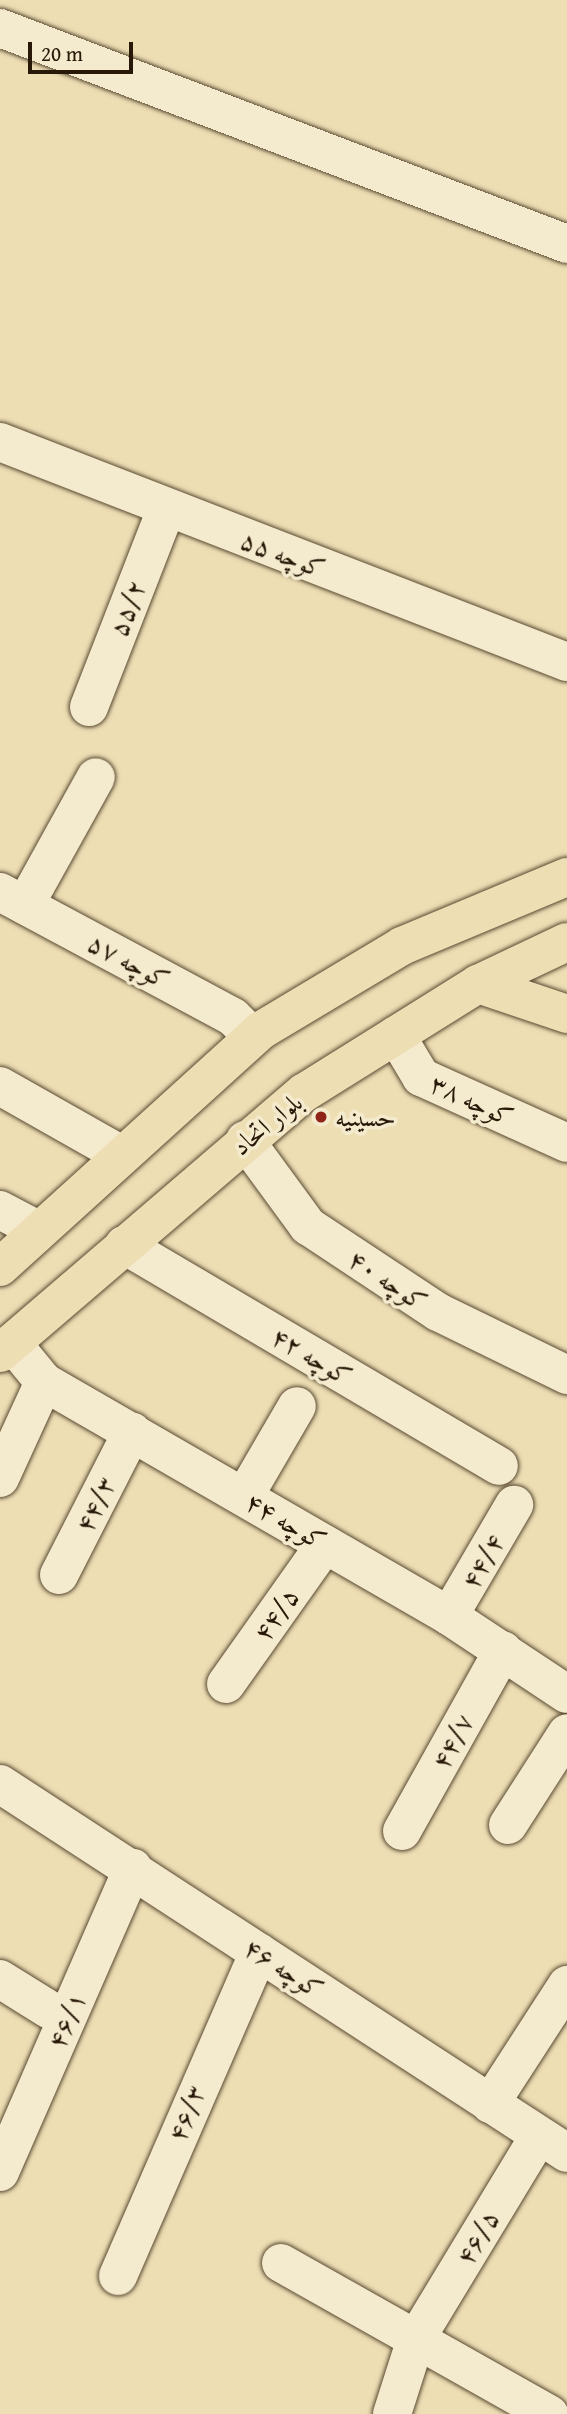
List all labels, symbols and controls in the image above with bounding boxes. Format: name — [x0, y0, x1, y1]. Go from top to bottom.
scale bar — [32, 28, 136, 72]
text: 20 m — [41, 38, 83, 69]
street label: کوچه ۵۵ — [236, 524, 330, 584]
street label: ۵۵/۲ — [102, 575, 152, 641]
street label: کوچه ۵۷ — [83, 927, 175, 995]
street label: کوچه ۳۸ — [426, 1067, 518, 1133]
street label: بلوار اتحاد — [225, 1086, 309, 1162]
place label: حسینیه — [335, 1101, 396, 1133]
marker: حسینیه — [313, 1109, 329, 1125]
street label: کوچه ۴۰ — [343, 1243, 433, 1317]
street label: کوچه ۴۲ — [266, 1320, 358, 1392]
street label: ۴۴/۳ — [68, 1471, 122, 1537]
street label: کوچه ۴۴ — [240, 1486, 332, 1556]
street label: ۴۴/۴ — [454, 1528, 510, 1594]
street label: ۴۴/۵ — [247, 1581, 305, 1647]
street label: ۴۴/۷ — [424, 1708, 480, 1774]
street label: کوچه ۴۶ — [239, 1931, 329, 2005]
street label: ۴۶/۱ — [40, 1987, 92, 2053]
street label: ۴۶/۳ — [160, 2080, 212, 2146]
street label: ۴۶/۵ — [449, 2204, 505, 2270]

